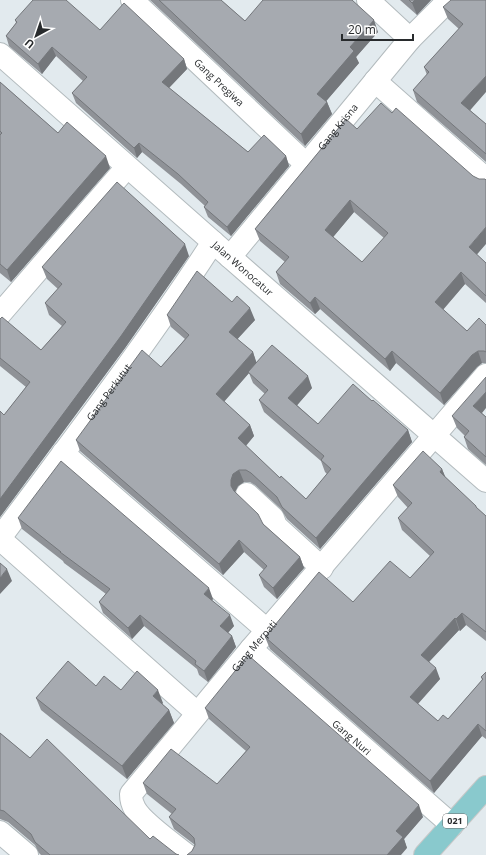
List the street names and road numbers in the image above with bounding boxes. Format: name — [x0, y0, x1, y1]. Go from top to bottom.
street label: Gang Pregiwa — [191, 55, 247, 109]
street label: Gang Krisna — [314, 101, 361, 153]
street label: Jalan Wonocatur — [209, 237, 276, 299]
street label: Gang Perkutut — [83, 360, 134, 423]
street label: Gang Merpati — [228, 617, 280, 675]
street label: Gang Nuri — [329, 716, 374, 758]
road number: 021 — [443, 814, 467, 828]

